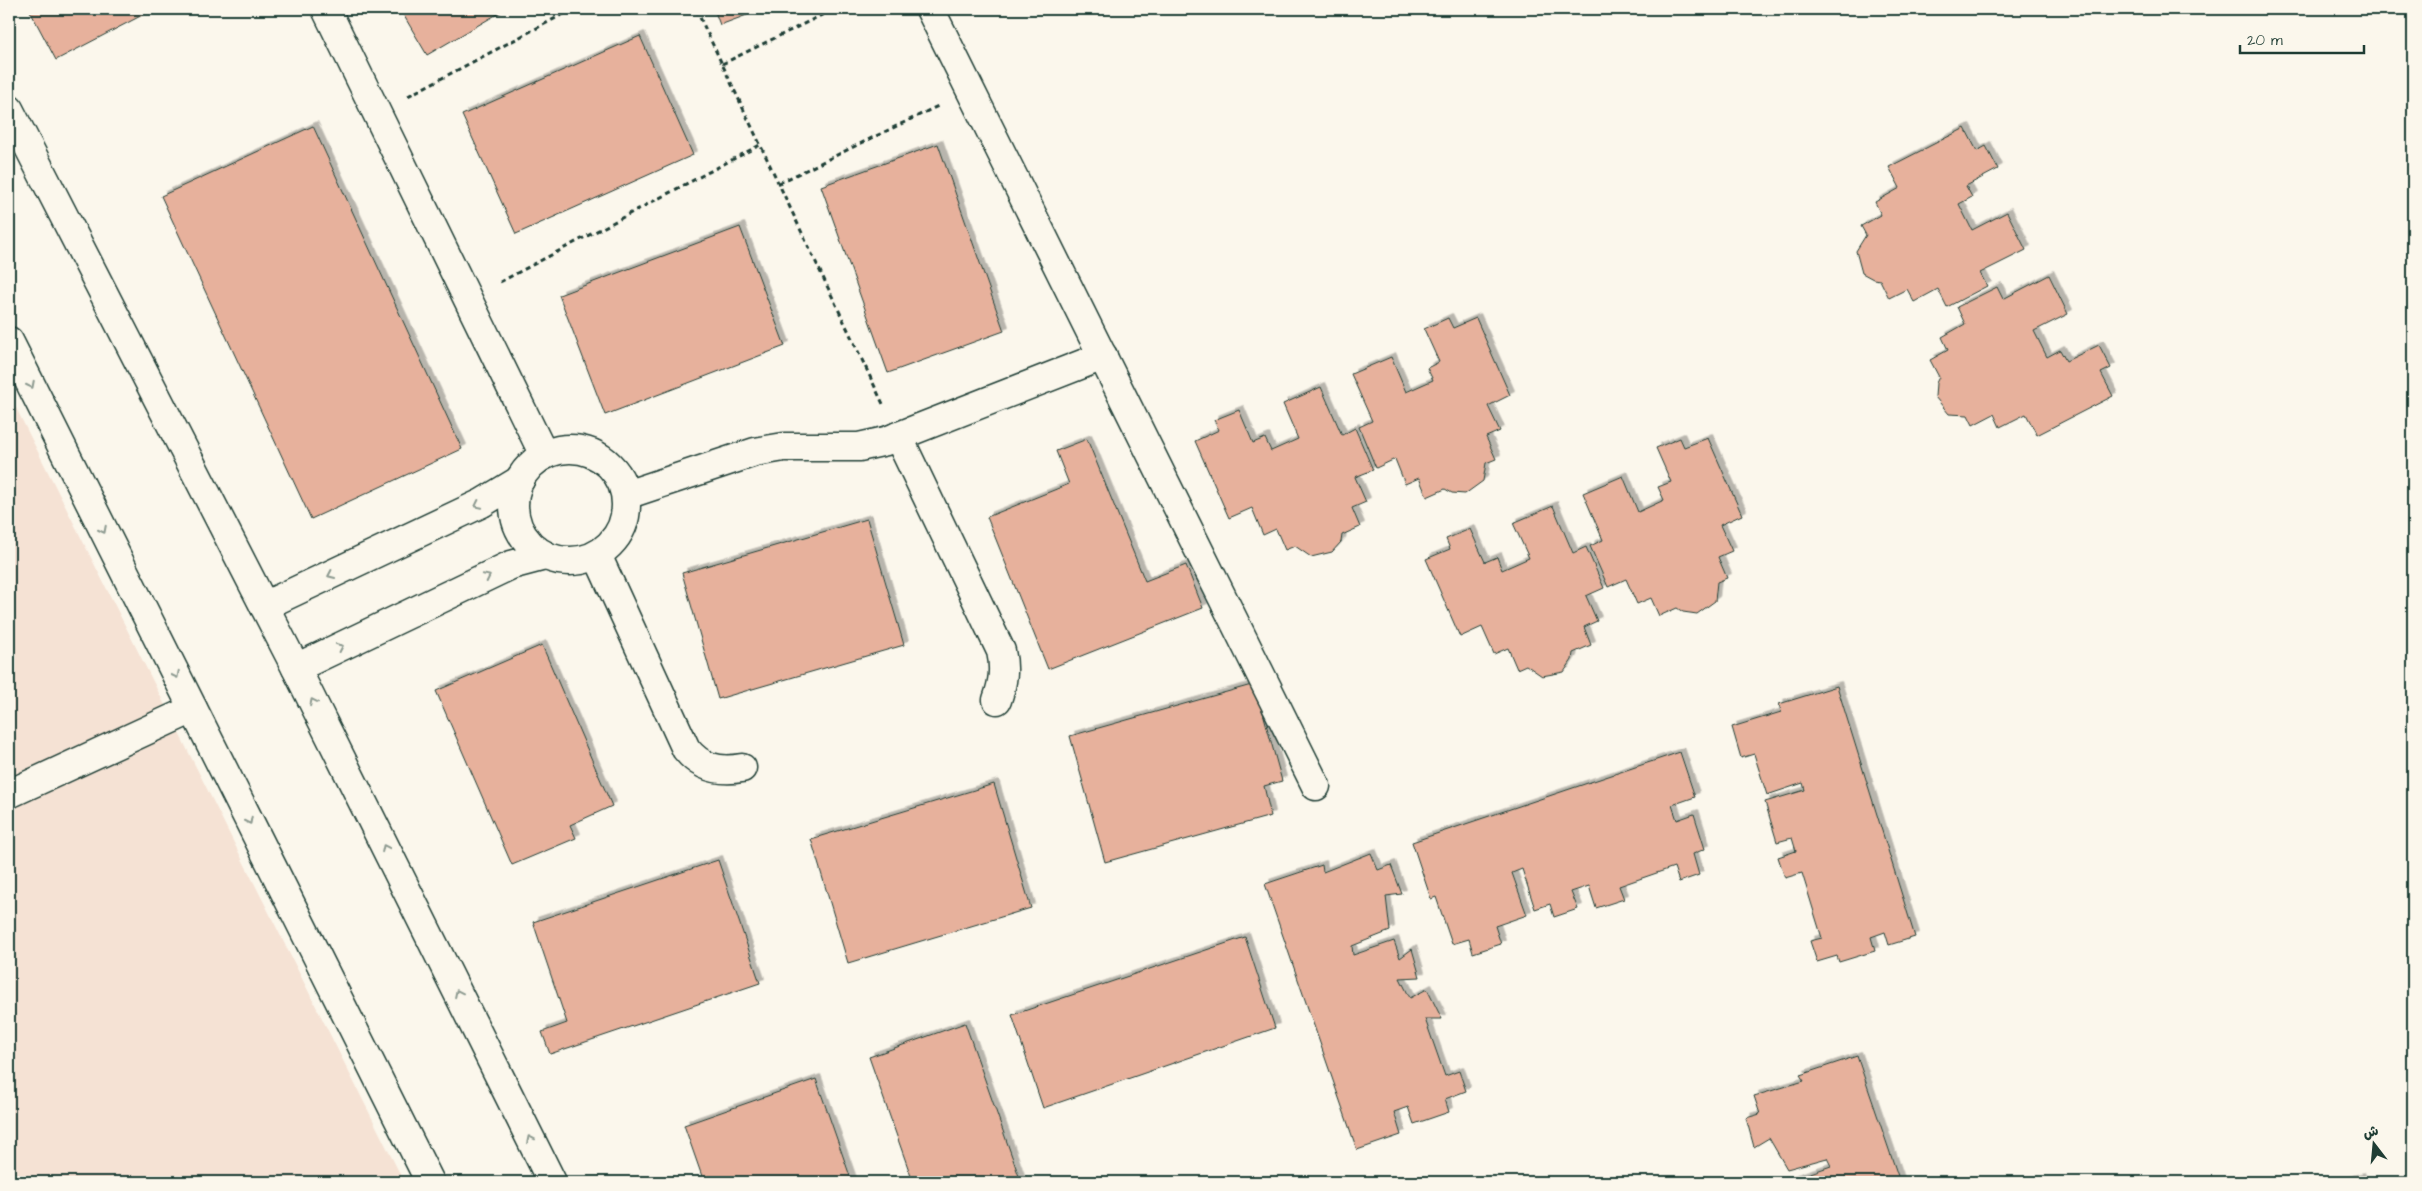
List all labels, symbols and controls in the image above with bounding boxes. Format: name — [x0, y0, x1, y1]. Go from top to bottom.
scale bar — [2240, 22, 2363, 54]
text: 20 m — [2247, 30, 2283, 51]
one-way arrow — [24, 380, 35, 389]
one-way arrow — [474, 499, 483, 509]
one-way arrow — [97, 525, 107, 534]
one-way arrow — [327, 568, 336, 579]
one-way arrow — [482, 573, 491, 584]
one-way arrow — [335, 643, 344, 653]
one-way arrow — [170, 670, 180, 679]
one-way arrow — [309, 698, 319, 707]
one-way arrow — [243, 816, 253, 825]
one-way arrow — [381, 844, 391, 853]
one-way arrow — [454, 989, 464, 998]
north arrow — [2350, 1118, 2400, 1168]
text: ش — [2361, 1121, 2381, 1144]
one-way arrow — [526, 1135, 536, 1144]

